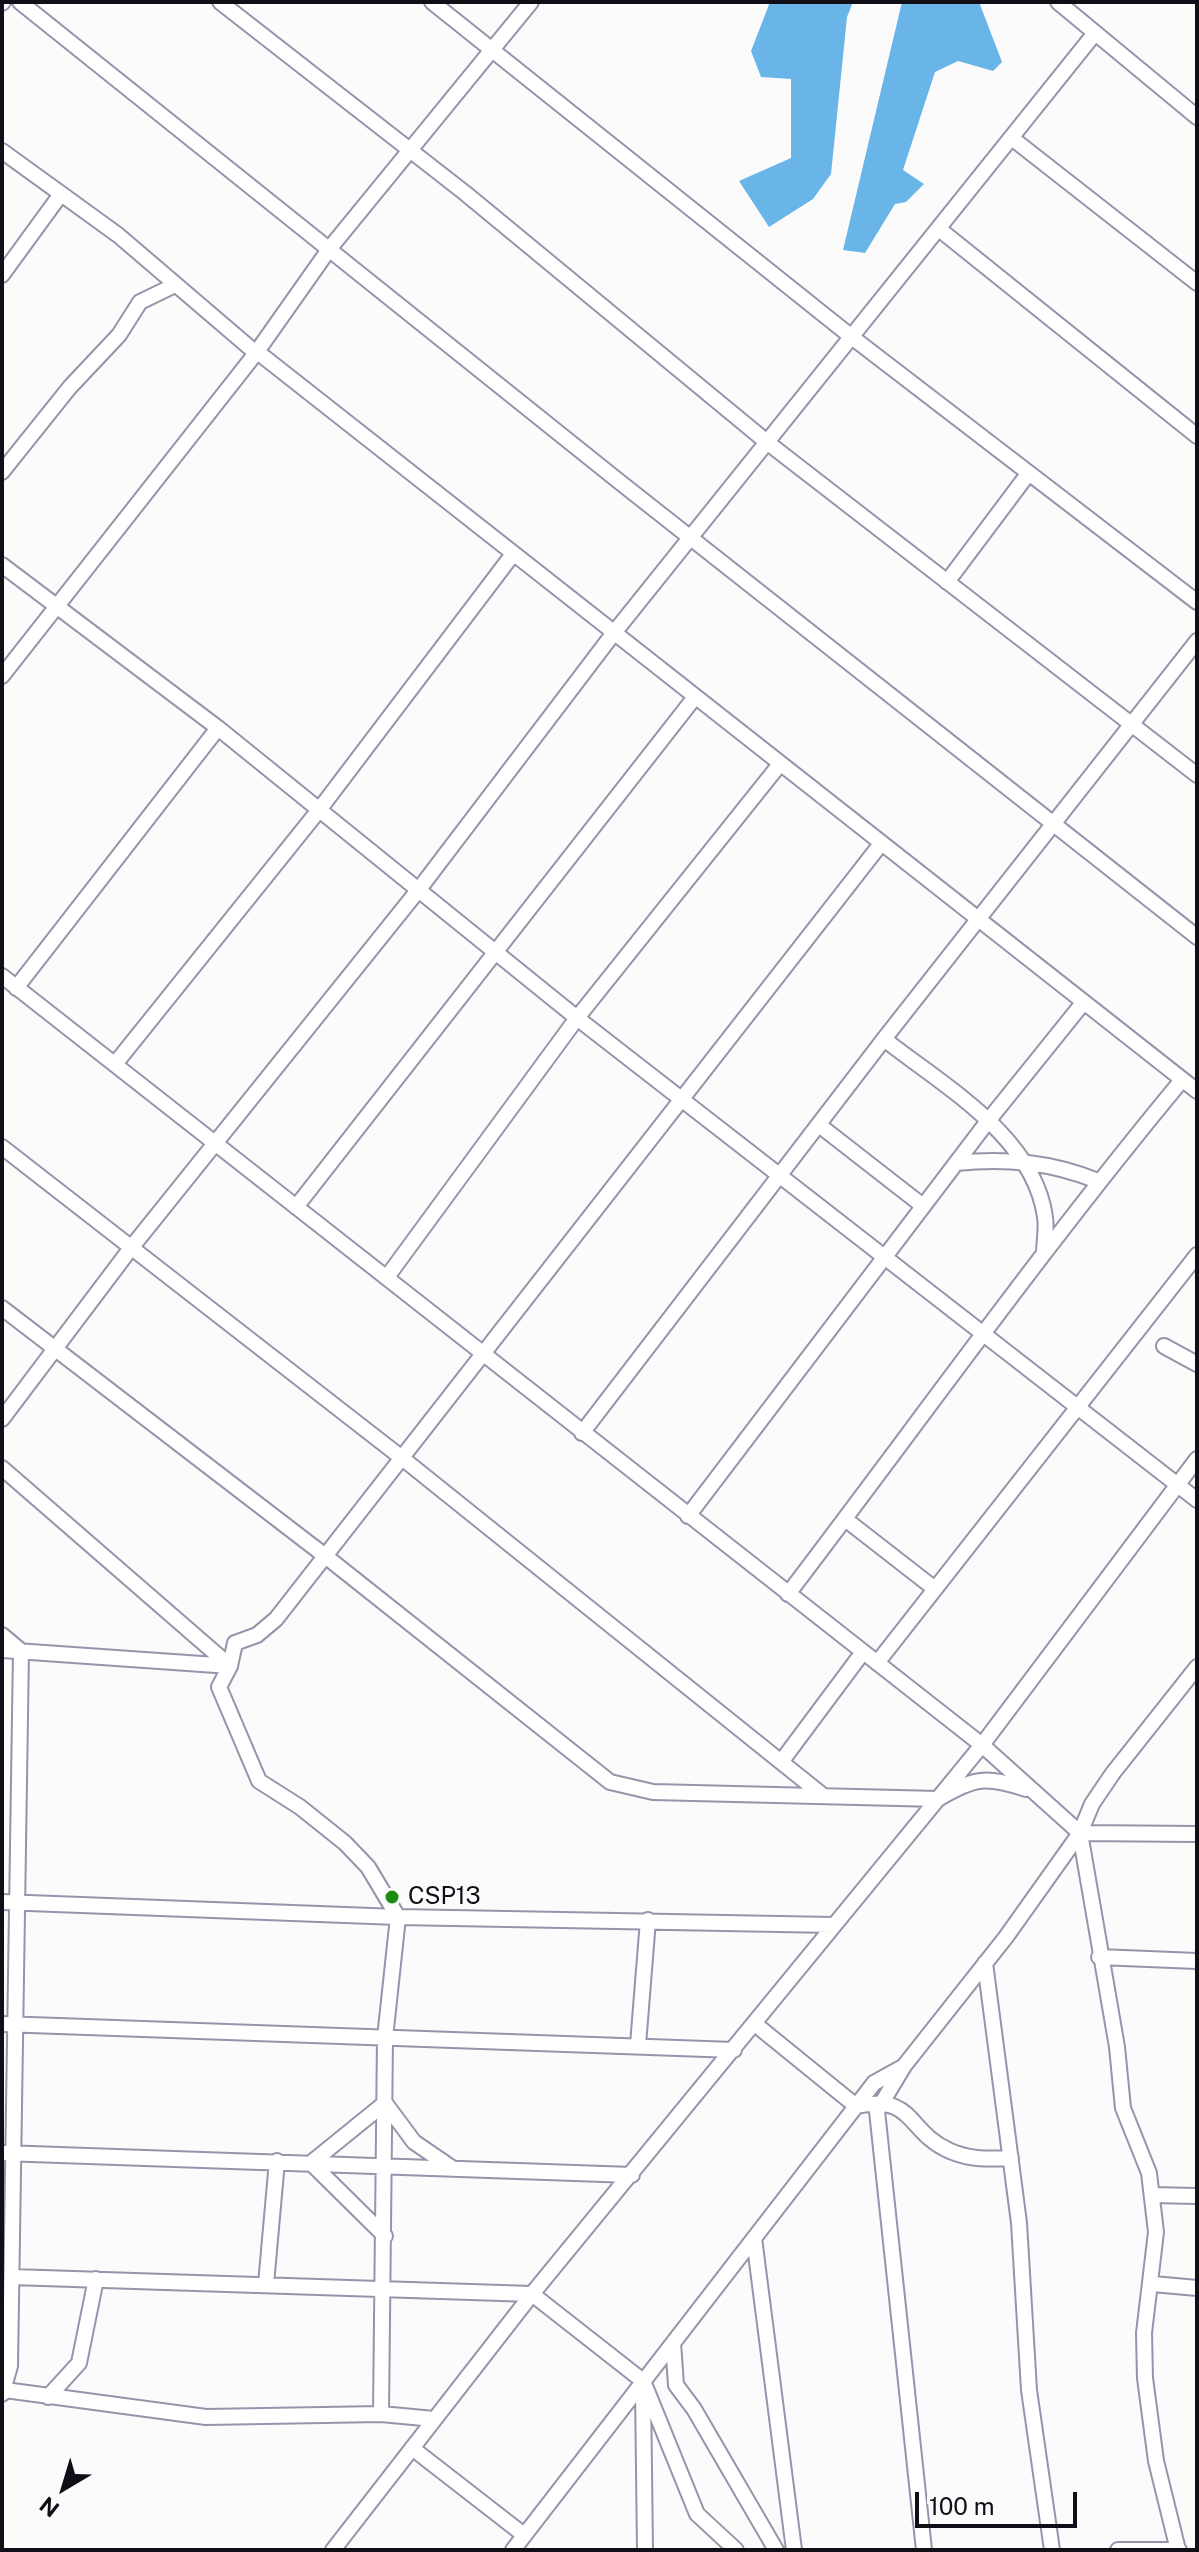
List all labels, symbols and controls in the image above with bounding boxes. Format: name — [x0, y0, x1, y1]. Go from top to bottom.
place label: CSP13 — [408, 1883, 481, 1911]
marker: CSP13 — [383, 1888, 401, 1906]
north arrow — [24, 2448, 104, 2528]
scale bar — [919, 2476, 1081, 2526]
text: N — [34, 2491, 64, 2522]
text: 100 m — [929, 2492, 995, 2520]

